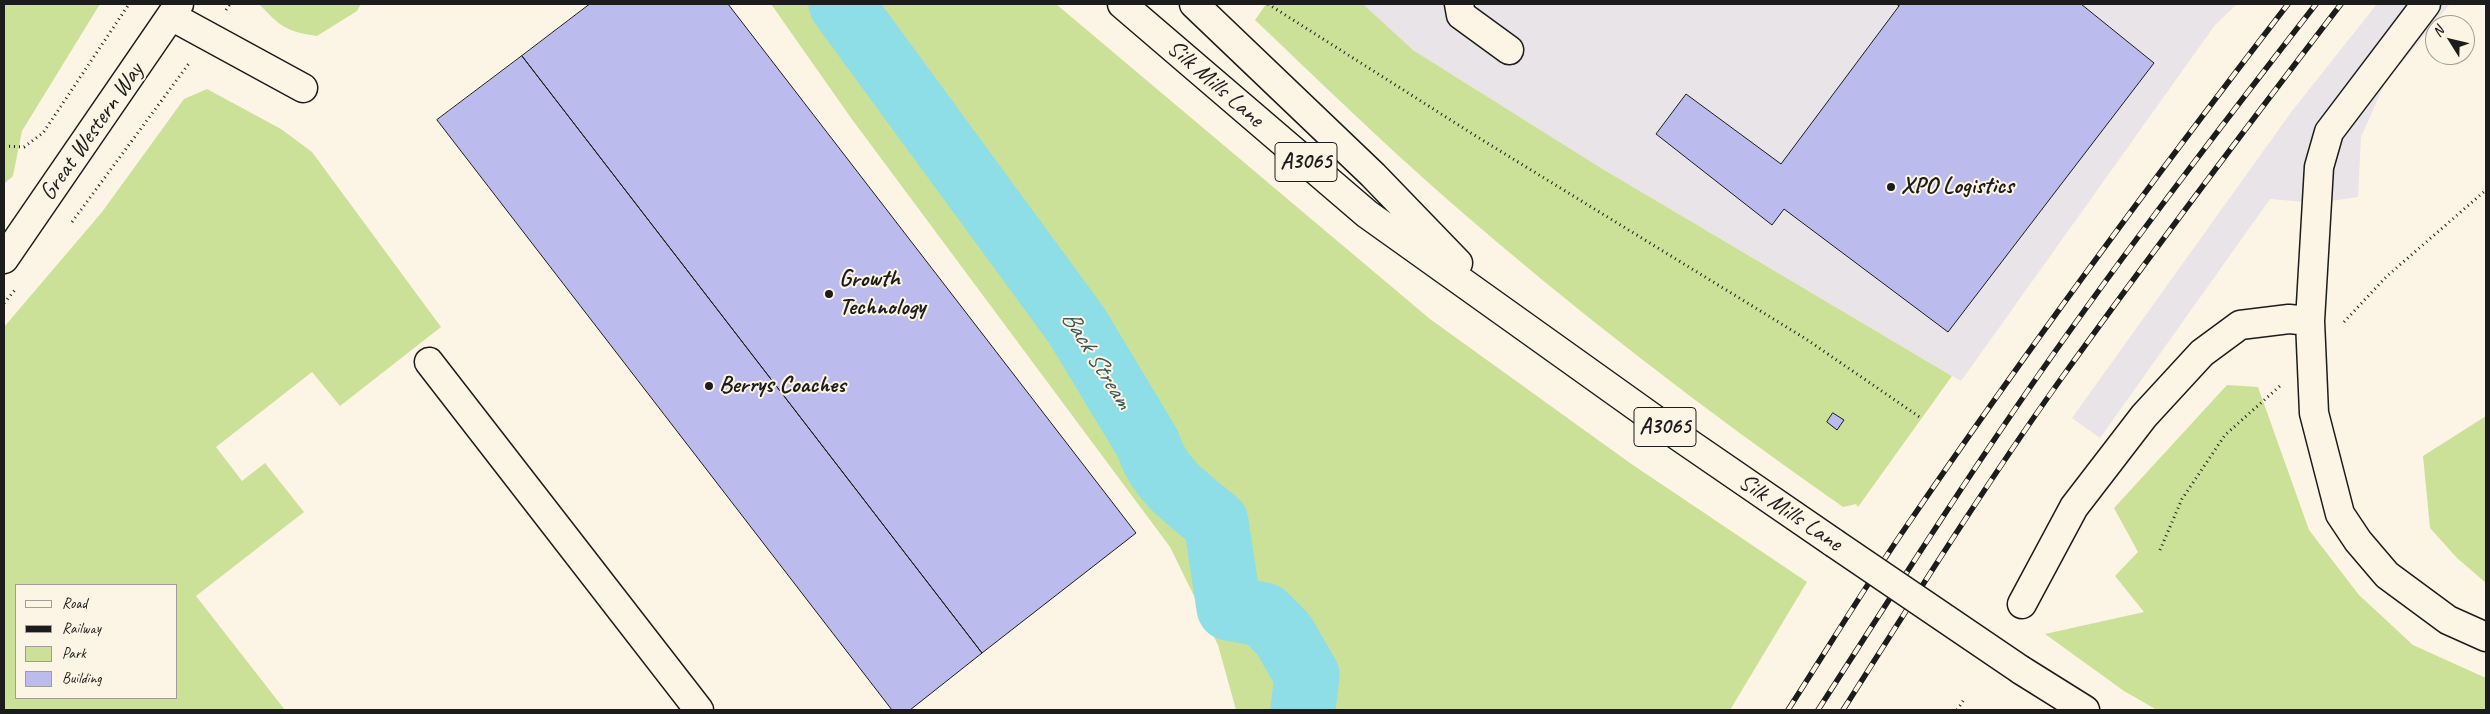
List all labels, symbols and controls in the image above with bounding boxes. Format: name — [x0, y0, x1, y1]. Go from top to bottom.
north arrow — [2425, 15, 2475, 65]
text: N — [2429, 23, 2448, 40]
street label: Silk Mills Lane — [1161, 34, 1269, 134]
street label: Great Western Way — [34, 58, 150, 206]
road number: A3065 — [1275, 142, 1337, 182]
place label: XPO Logistics — [1901, 173, 2013, 201]
marker: XPO Logistics — [1885, 181, 1897, 193]
place label: Growth Technology — [839, 266, 925, 322]
marker: Growth Technology — [823, 288, 835, 300]
water label: Back Stream — [1054, 305, 1138, 415]
place label: Berrys Coaches — [719, 372, 845, 400]
marker: Berrys Coaches — [703, 380, 715, 392]
road number: A3065 — [1634, 408, 1696, 447]
street label: Silk Mills Lane — [1733, 468, 1847, 558]
legend — [15, 584, 178, 699]
text: Road — [62, 594, 87, 613]
text: Railway — [62, 619, 101, 638]
text: Park — [62, 644, 86, 663]
text: Building — [62, 669, 101, 688]

